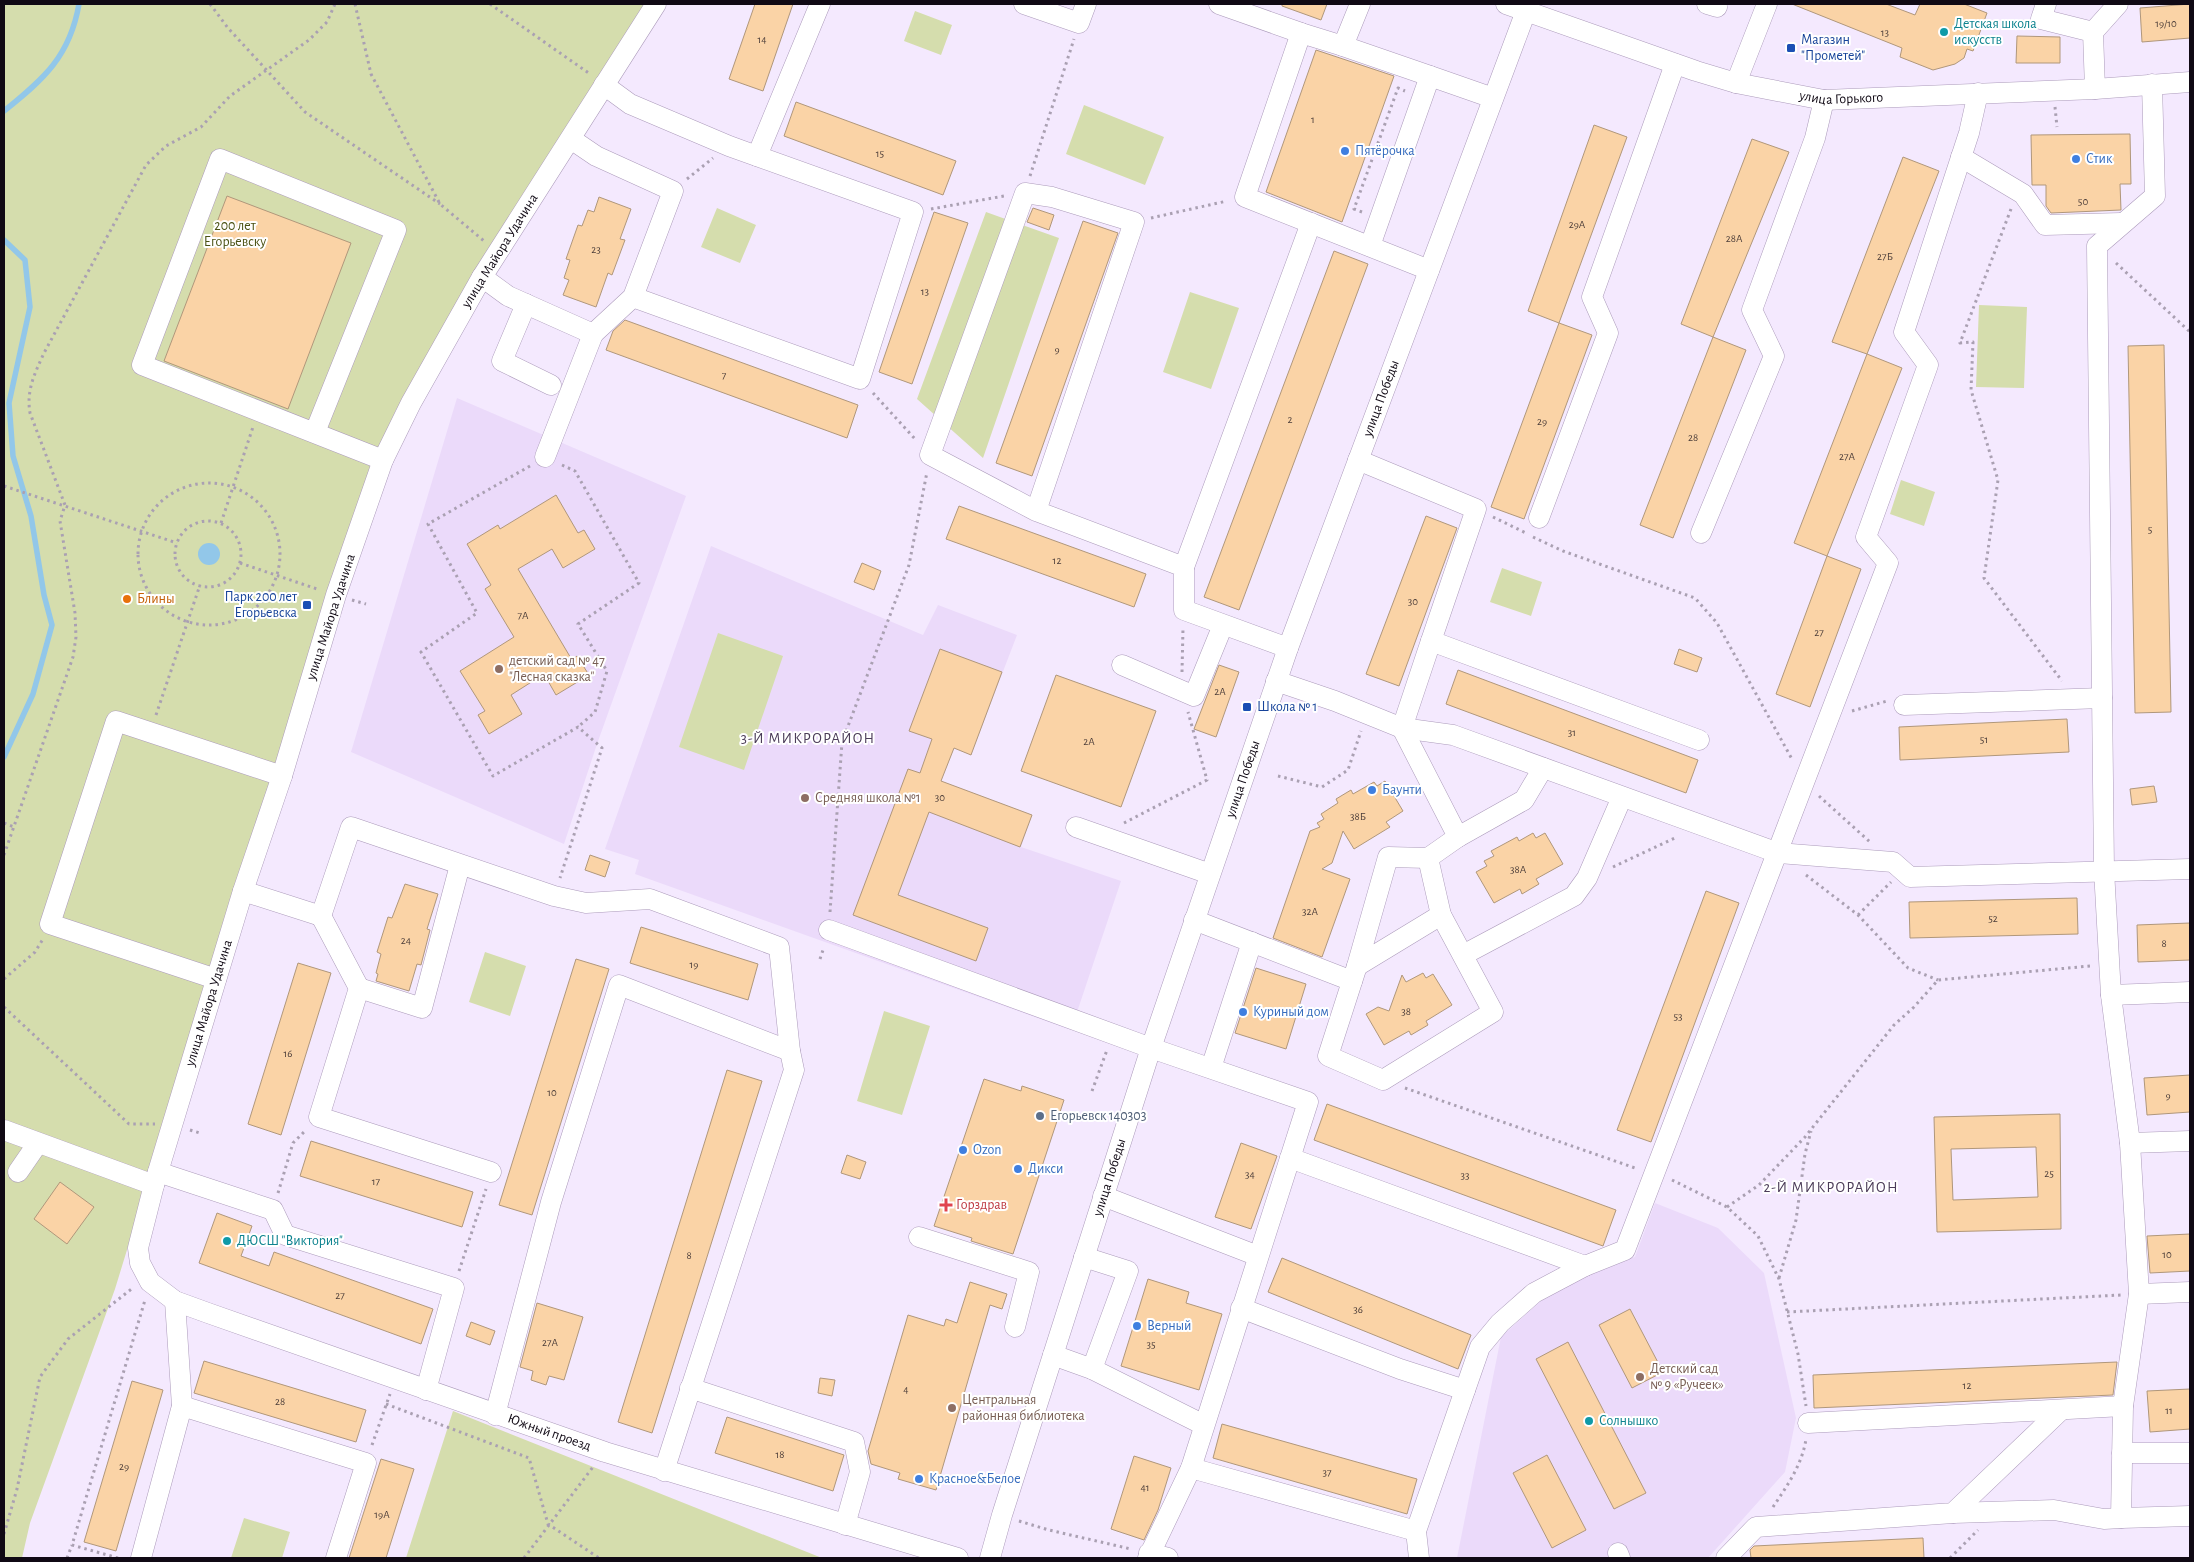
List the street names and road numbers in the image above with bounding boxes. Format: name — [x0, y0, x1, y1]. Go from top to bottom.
street label: улица Горького — [1797, 88, 1884, 107]
street label: улица Майора Удачина — [459, 191, 541, 311]
street label: улица Победы — [1360, 358, 1402, 440]
street label: улица Майора Удачина — [304, 552, 358, 683]
street label: улица Победы — [1223, 739, 1263, 820]
street label: улица Майора Удачина — [183, 938, 235, 1069]
street label: улица Победы — [1091, 1137, 1129, 1219]
street label: Южный проезд — [506, 1411, 593, 1454]

